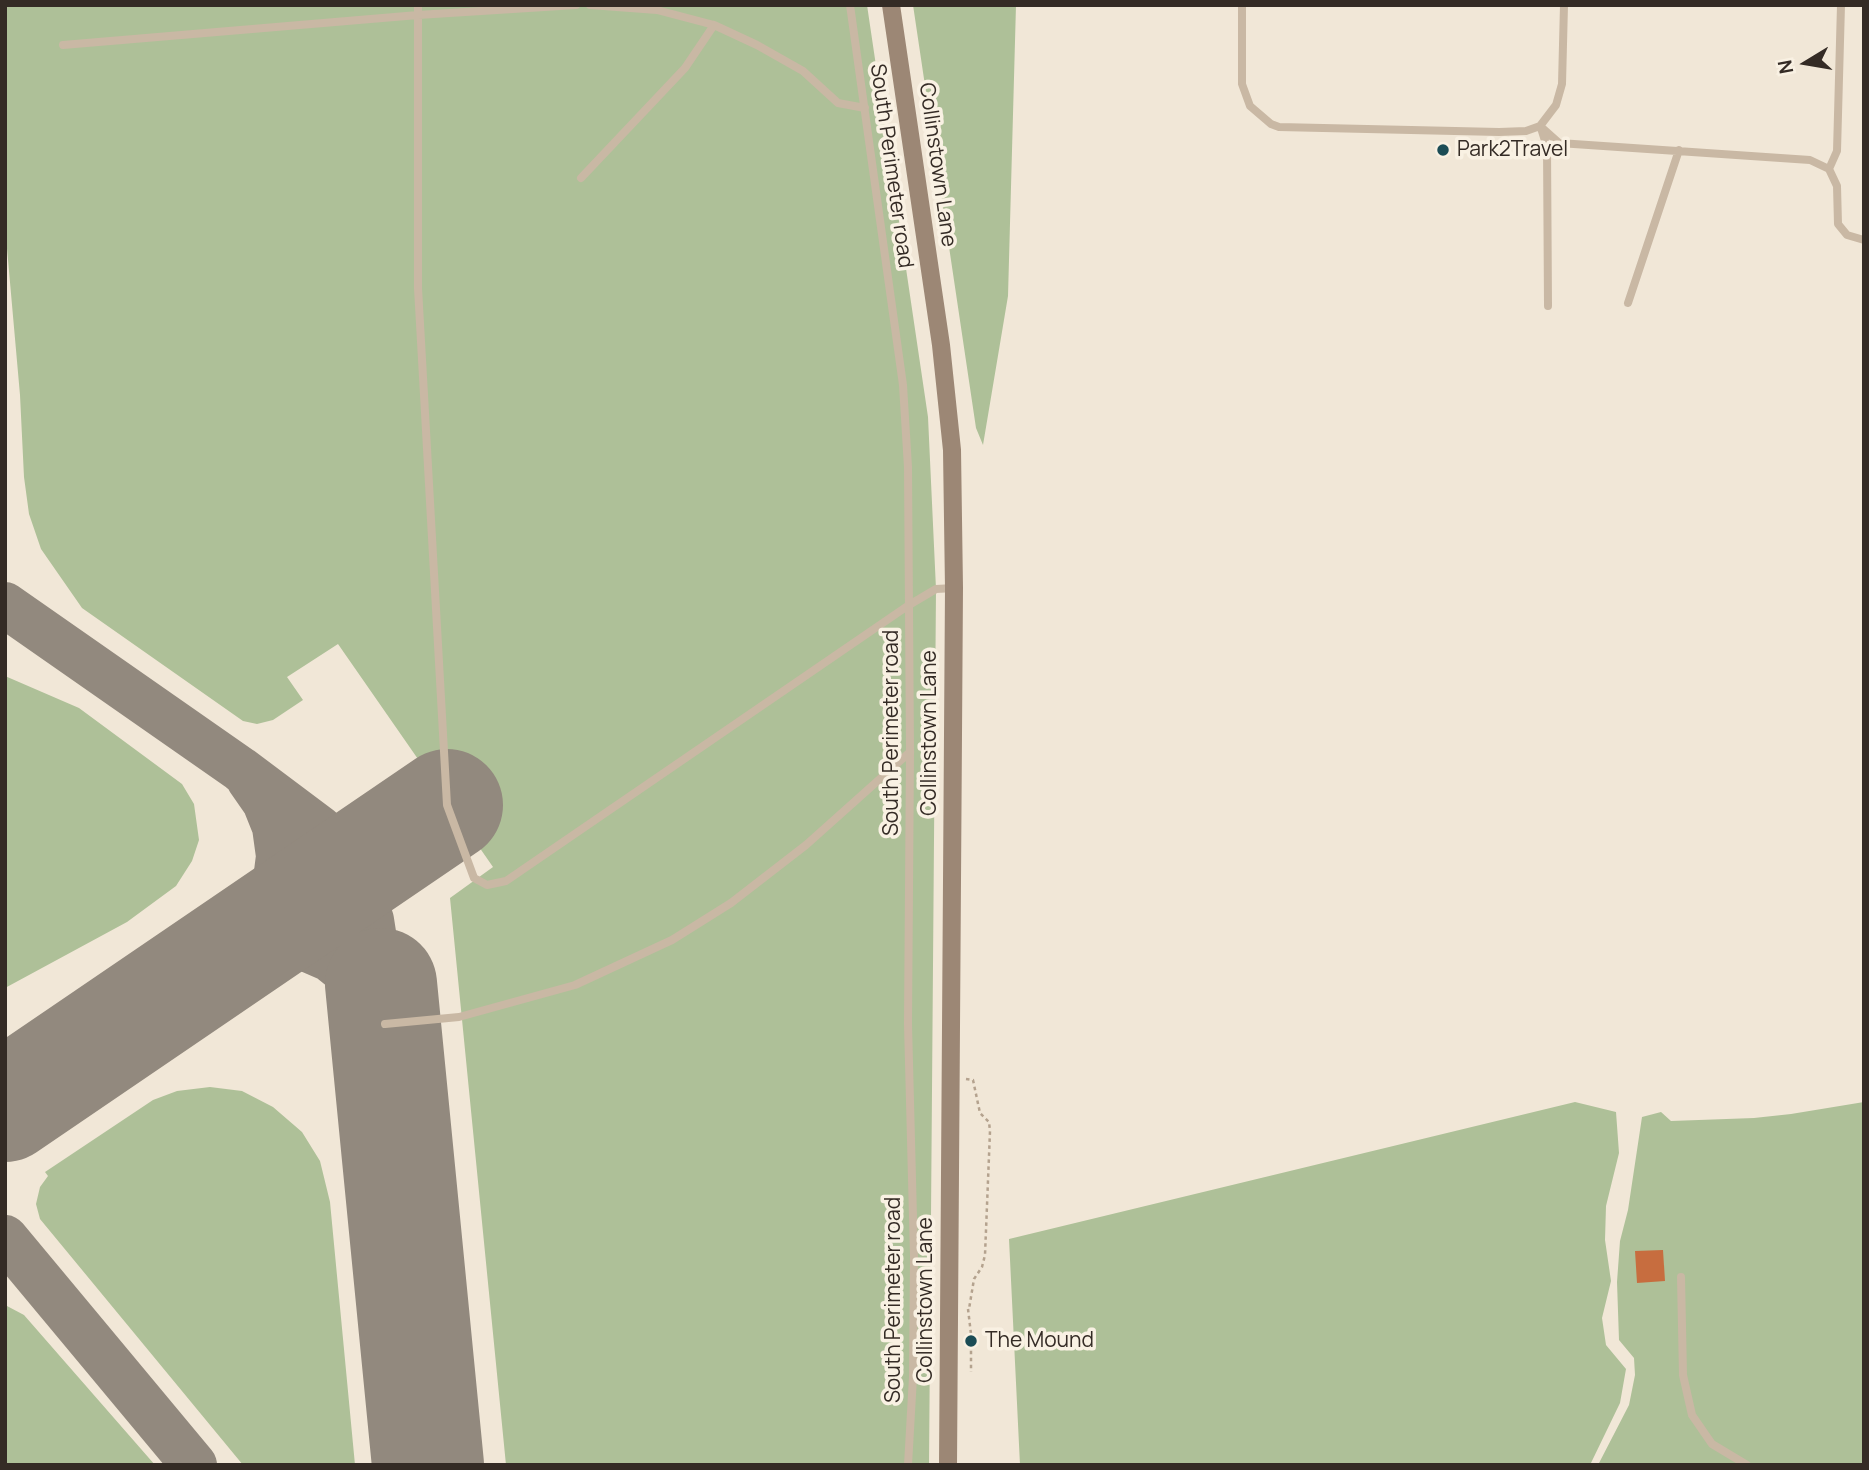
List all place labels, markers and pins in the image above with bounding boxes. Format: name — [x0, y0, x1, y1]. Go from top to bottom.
place label: Park2Travel — [1457, 137, 1568, 163]
marker: Park2Travel — [1435, 142, 1451, 158]
place label: The Mound — [985, 1328, 1094, 1354]
marker: The Mound — [963, 1333, 979, 1349]

